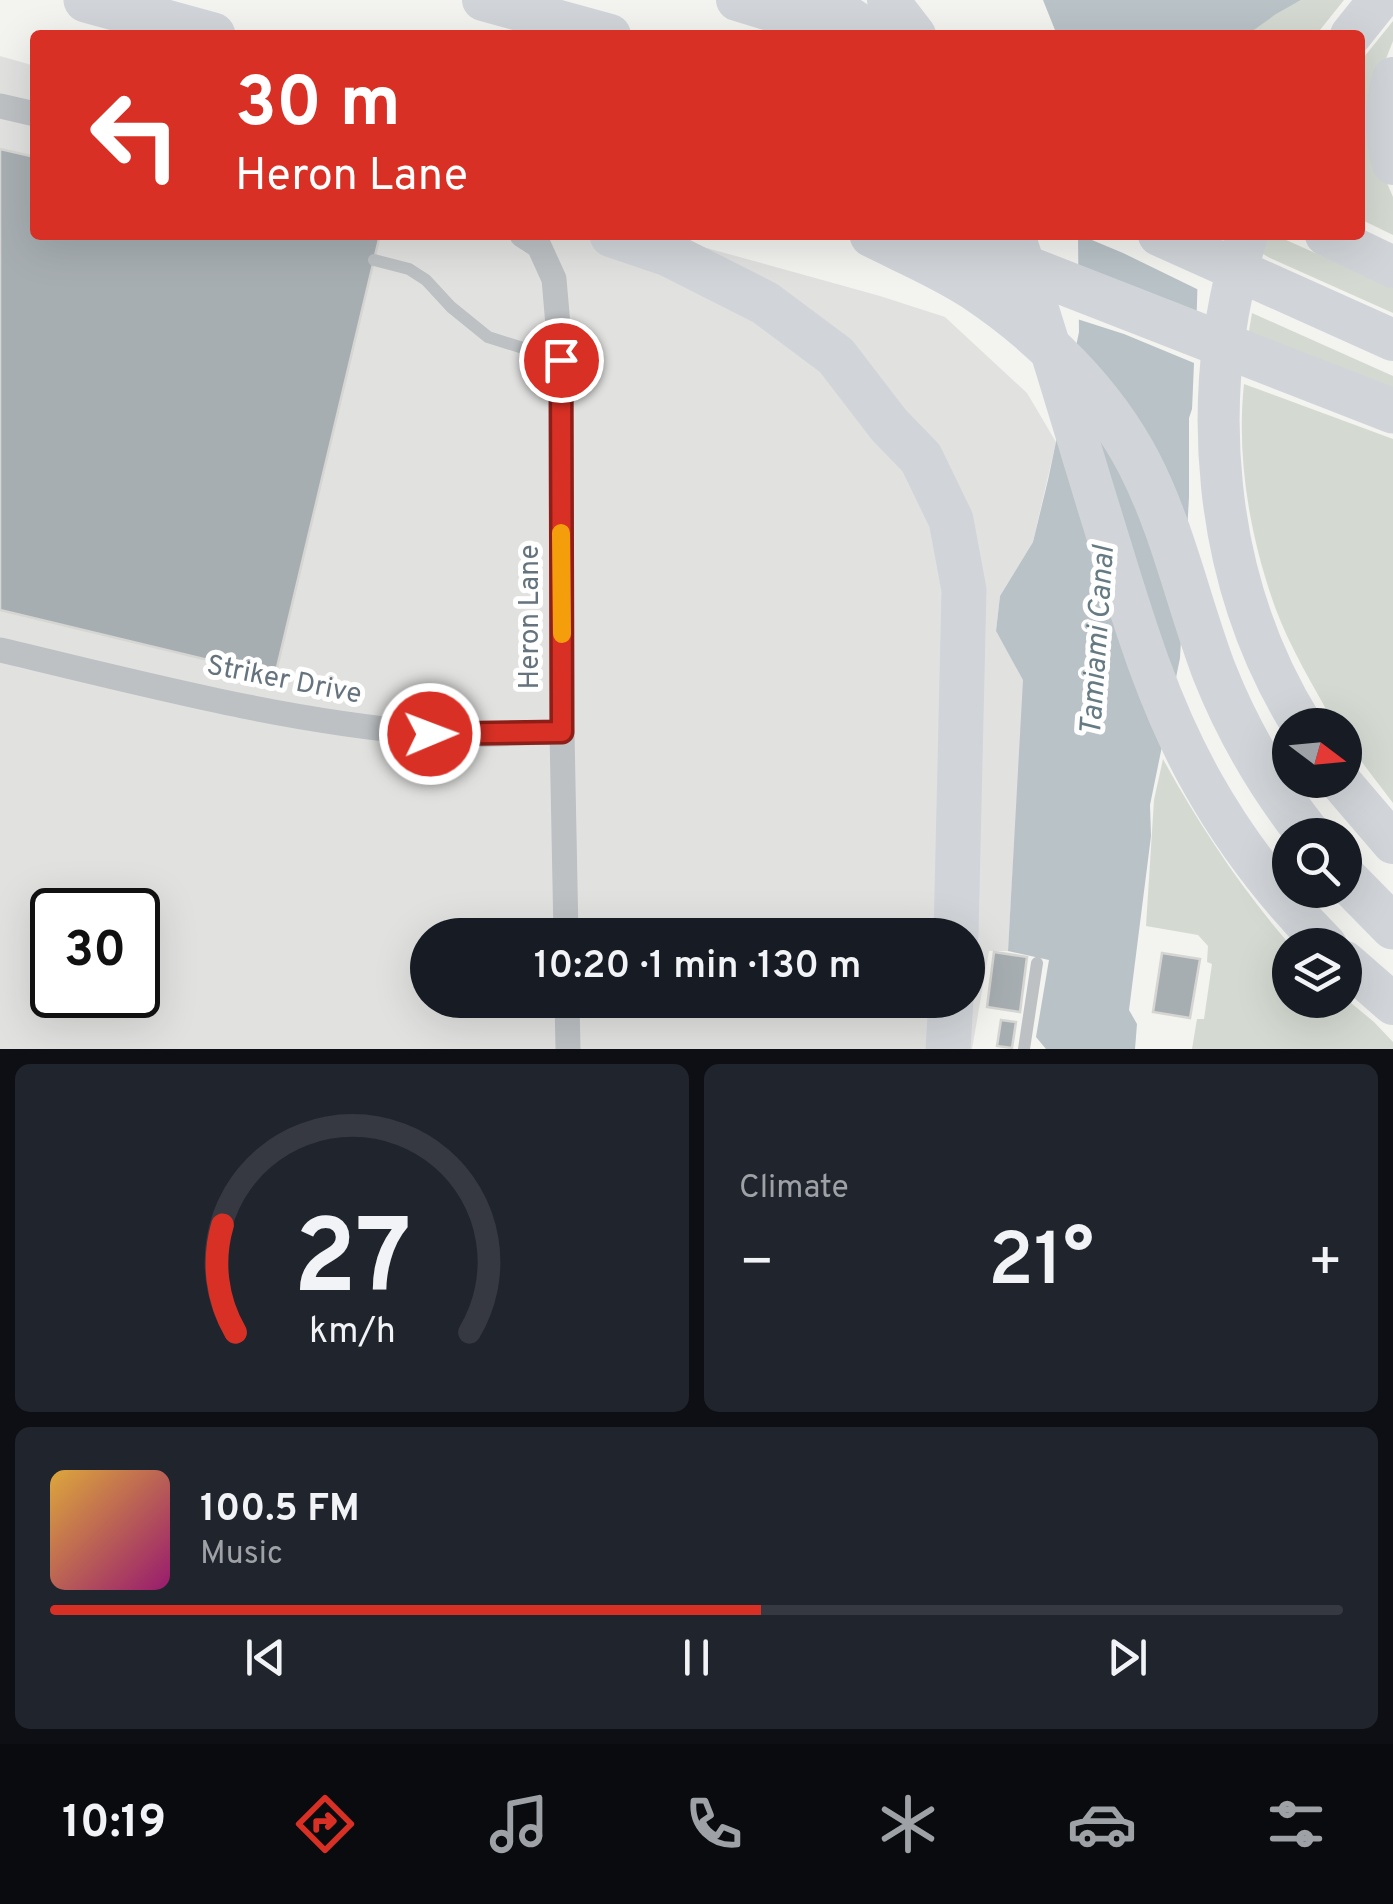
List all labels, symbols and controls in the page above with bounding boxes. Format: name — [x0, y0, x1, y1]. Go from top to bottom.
text: 30 m — [235, 62, 401, 151]
icon: left — [70, 70, 200, 200]
text: Heron Lane — [235, 149, 468, 206]
pin — [519, 318, 604, 403]
icon: arrive — [534, 333, 589, 388]
water label: Tamiami Canal — [1074, 543, 1124, 737]
street label: Heron Lane — [513, 544, 549, 690]
street label: Striker Drive — [204, 648, 364, 714]
position arrow — [378, 682, 482, 786]
north arrow — [1272, 708, 1362, 798]
map controls — [1272, 708, 1362, 1018]
button: search — [1272, 818, 1362, 908]
speed limit sign: 30 — [30, 888, 160, 1018]
button: layers — [1272, 928, 1362, 1018]
text: 10:20 · 1 min · 130 m — [534, 943, 861, 992]
text: Climate — [739, 1169, 849, 1209]
text: 27 — [293, 1198, 411, 1330]
text: 21° — [988, 1217, 1094, 1312]
text: − — [739, 1230, 774, 1300]
text: + — [1308, 1230, 1343, 1300]
text: km/h — [309, 1310, 395, 1356]
text: 100.5 FM — [200, 1486, 360, 1535]
text: Music — [200, 1535, 283, 1575]
icon: previous — [238, 1630, 293, 1685]
icon: pause — [669, 1630, 724, 1685]
icon: next — [1100, 1630, 1155, 1685]
icon: directions — [290, 1789, 360, 1859]
icon: music — [484, 1789, 554, 1859]
icon: phone — [679, 1789, 749, 1859]
icon: climate — [873, 1789, 943, 1859]
icon: car — [1067, 1789, 1137, 1859]
icon: filters — [1261, 1789, 1331, 1859]
text: 10:19 — [62, 1796, 166, 1853]

